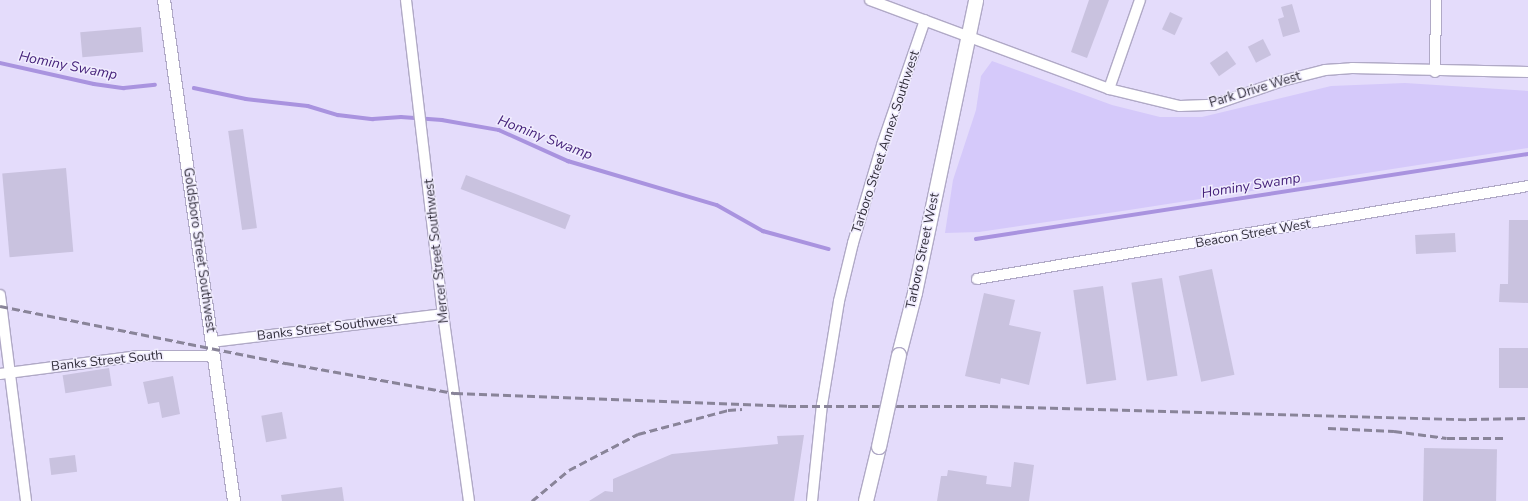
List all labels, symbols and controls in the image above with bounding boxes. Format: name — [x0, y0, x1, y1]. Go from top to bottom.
water label: Hominy Swamp — [17, 48, 119, 84]
street label: Tarboro Street Annex Southwest — [849, 49, 923, 235]
street label: Park Drive West — [1207, 69, 1303, 111]
water label: Hominy Swamp — [495, 112, 595, 164]
street label: Goldsboro Street Southwest — [180, 167, 218, 333]
water label: Hominy Swamp — [1200, 170, 1302, 202]
street label: Mercer Street Southwest — [422, 178, 452, 324]
street label: Tarboro Street West — [903, 192, 943, 310]
street label: Beacon Street West — [1194, 216, 1312, 252]
street label: Banks Street Southwest — [256, 312, 398, 344]
street label: Banks Street South — [50, 347, 164, 375]

